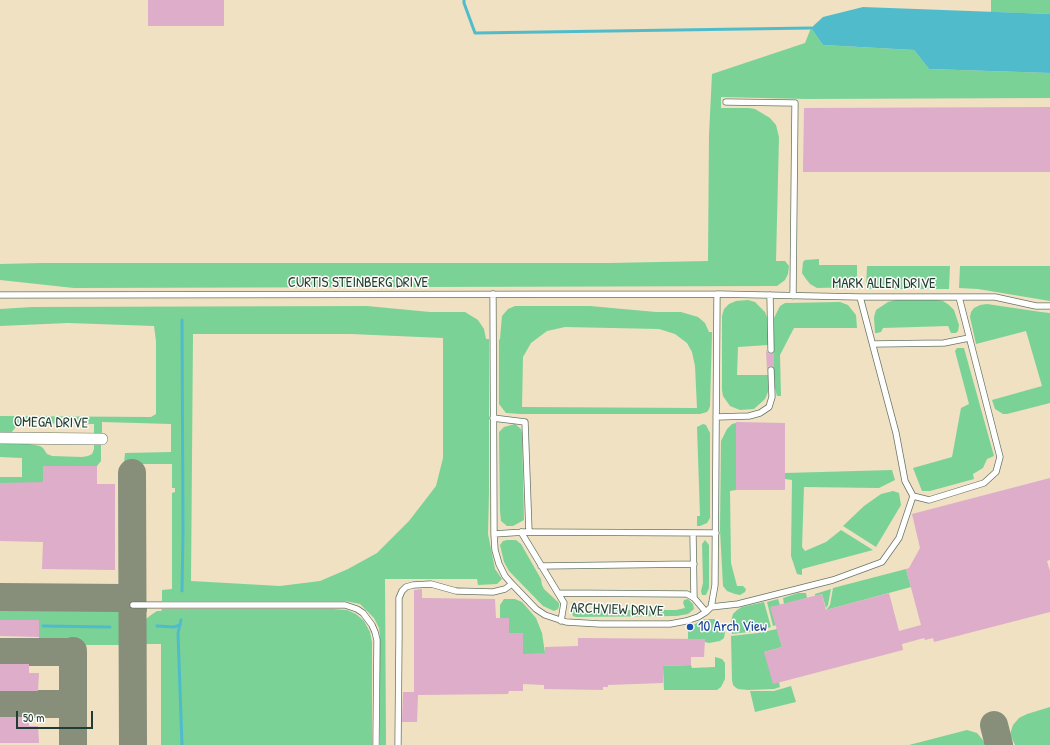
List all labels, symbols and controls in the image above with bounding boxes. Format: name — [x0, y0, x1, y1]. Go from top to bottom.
street label: CURTIS STEINBERG DRIVE — [288, 274, 428, 292]
street label: MARK ALLEN DRIVE — [832, 275, 936, 293]
street label: OMEGA DRIVE — [14, 413, 88, 433]
street label: ARCHVIEW DRIVE — [570, 599, 664, 621]
place label: 10 Arch View — [698, 618, 767, 636]
marker: 10 Arch View — [685, 622, 695, 632]
scale bar — [18, 703, 95, 729]
text: 50 m — [23, 709, 44, 726]

